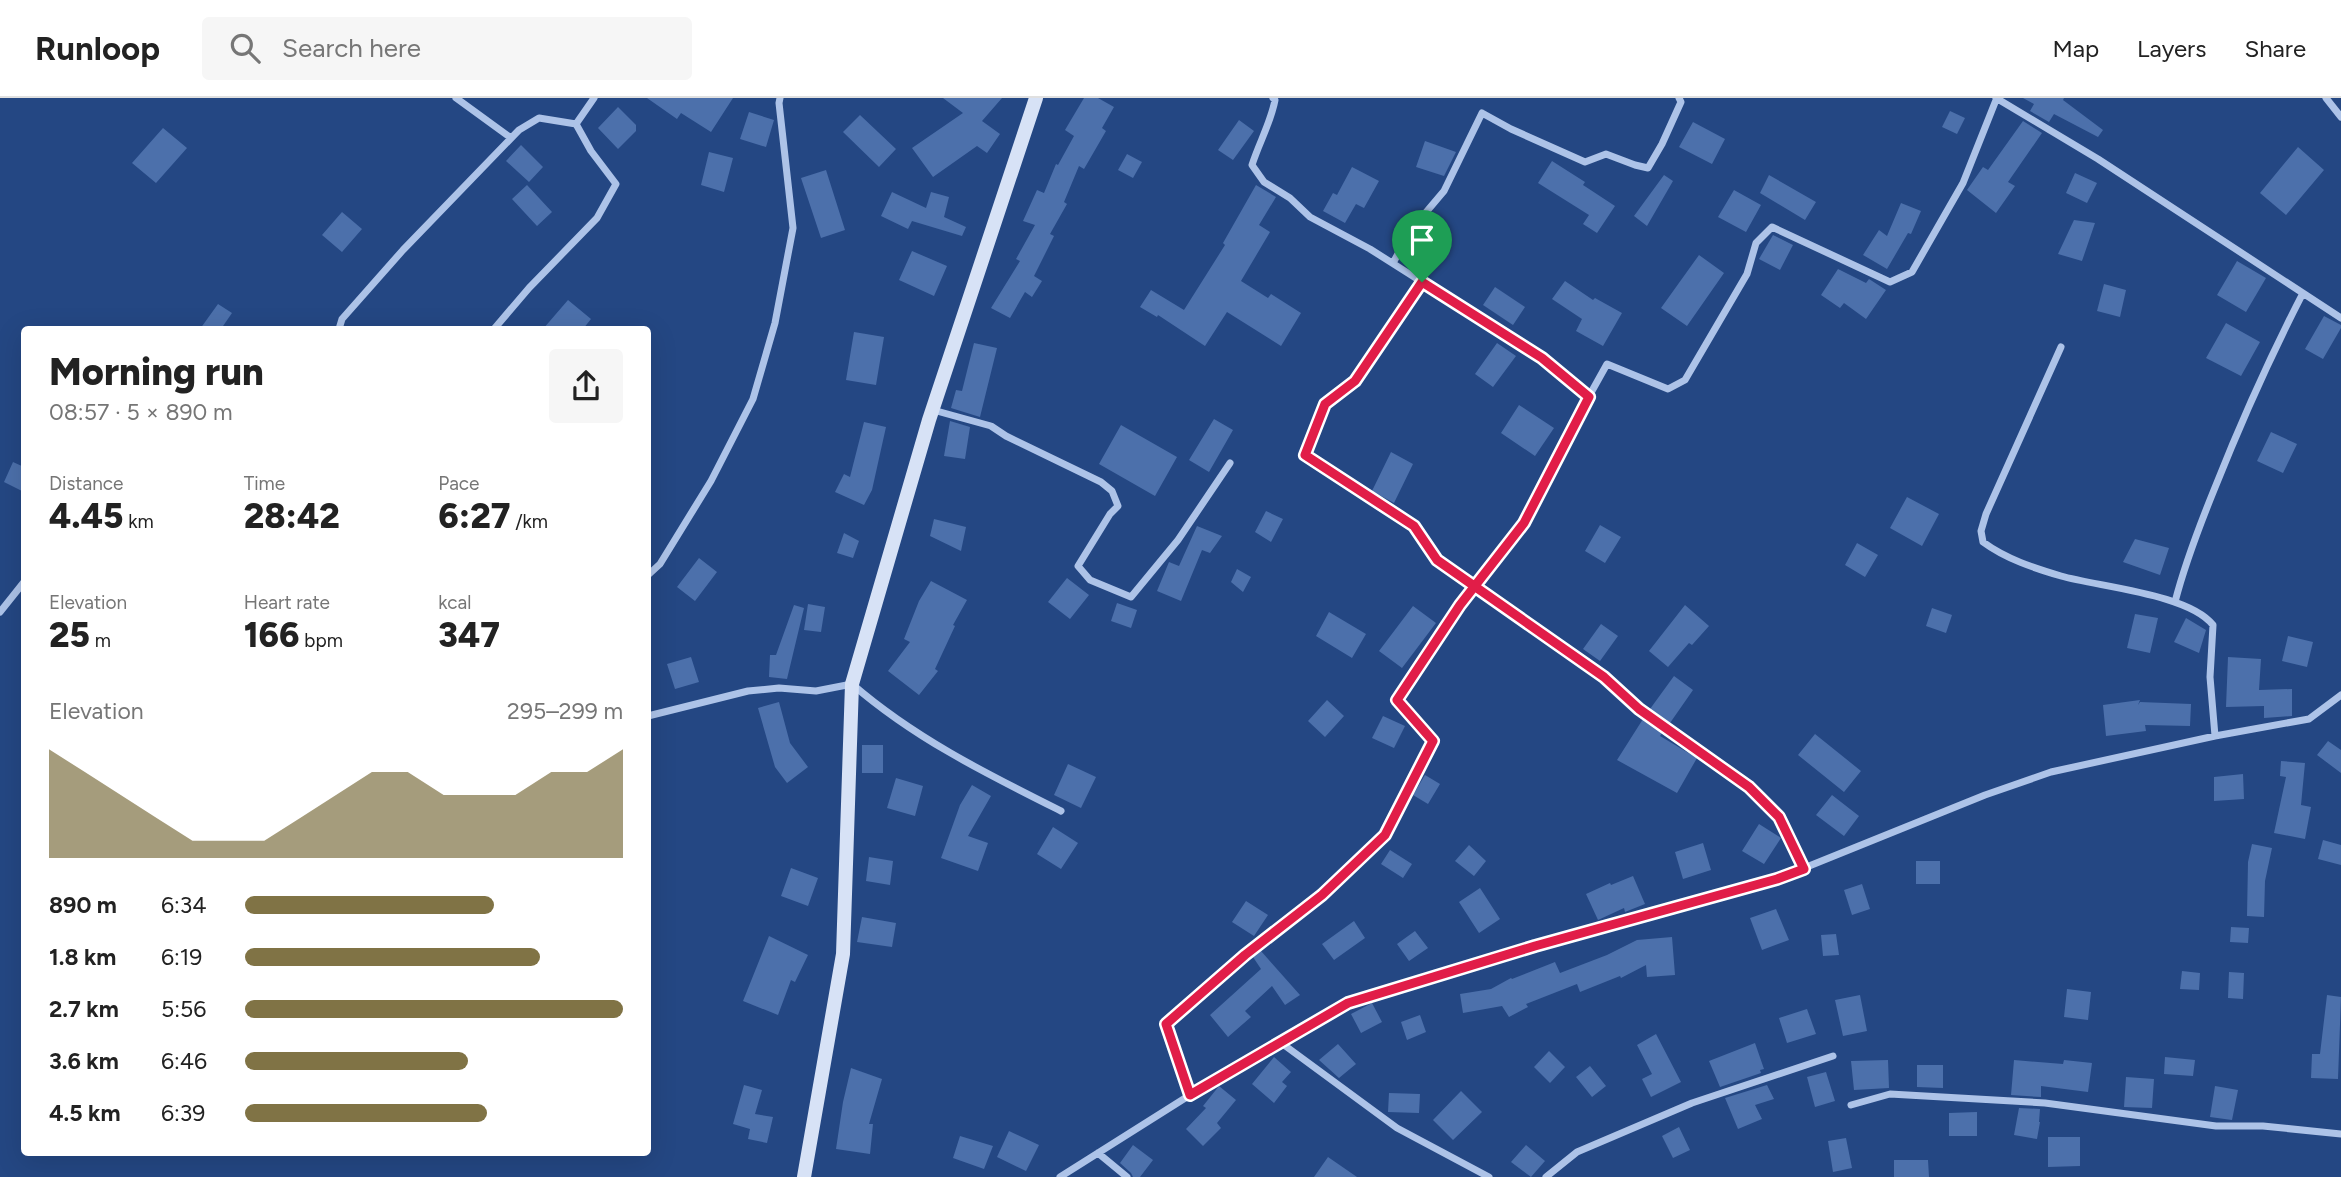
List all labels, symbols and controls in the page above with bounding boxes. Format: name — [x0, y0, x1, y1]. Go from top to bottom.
search box — [202, 17, 692, 80]
text: Runloop — [35, 29, 160, 68]
icon: search — [226, 29, 264, 67]
text: Search here — [282, 32, 421, 64]
text: Map — [2052, 34, 2099, 63]
text: Layers — [2137, 34, 2206, 63]
text: Share — [2244, 34, 2306, 63]
pin — [1392, 210, 1452, 282]
icon: arrive — [1403, 221, 1441, 259]
text: Morning run — [49, 349, 264, 395]
button: share — [549, 349, 623, 423]
text: 08:57 · 5 × 890 m — [49, 398, 233, 426]
text: Distance — [49, 472, 123, 495]
text: Time — [244, 472, 285, 495]
text: Pace — [438, 472, 479, 495]
text: 4.45 — [49, 495, 124, 537]
text: 28:42 — [244, 495, 340, 537]
text: 6:27 — [438, 495, 511, 537]
text: km — [124, 510, 154, 533]
text: /km — [511, 510, 548, 533]
text: Elevation — [49, 591, 127, 614]
text: Heart rate — [244, 591, 330, 614]
text: kcal — [438, 591, 472, 614]
text: 25 — [49, 614, 90, 656]
text: 166 — [244, 614, 300, 656]
text: 347 — [438, 614, 500, 656]
text: m — [90, 629, 111, 652]
text: bpm — [300, 629, 343, 652]
text: Elevation — [49, 697, 144, 725]
text: 295–299 m — [507, 697, 623, 725]
text: 890 m — [49, 891, 117, 919]
text: 6:34 — [161, 891, 207, 919]
text: 1.8 km — [49, 943, 116, 971]
text: 6:19 — [161, 943, 202, 971]
text: 2.7 km — [49, 995, 119, 1023]
text: 5:56 — [161, 995, 206, 1023]
text: 3.6 km — [49, 1047, 119, 1075]
text: 6:46 — [161, 1047, 207, 1075]
text: 4.5 km — [49, 1099, 121, 1127]
text: 6:39 — [161, 1099, 205, 1127]

